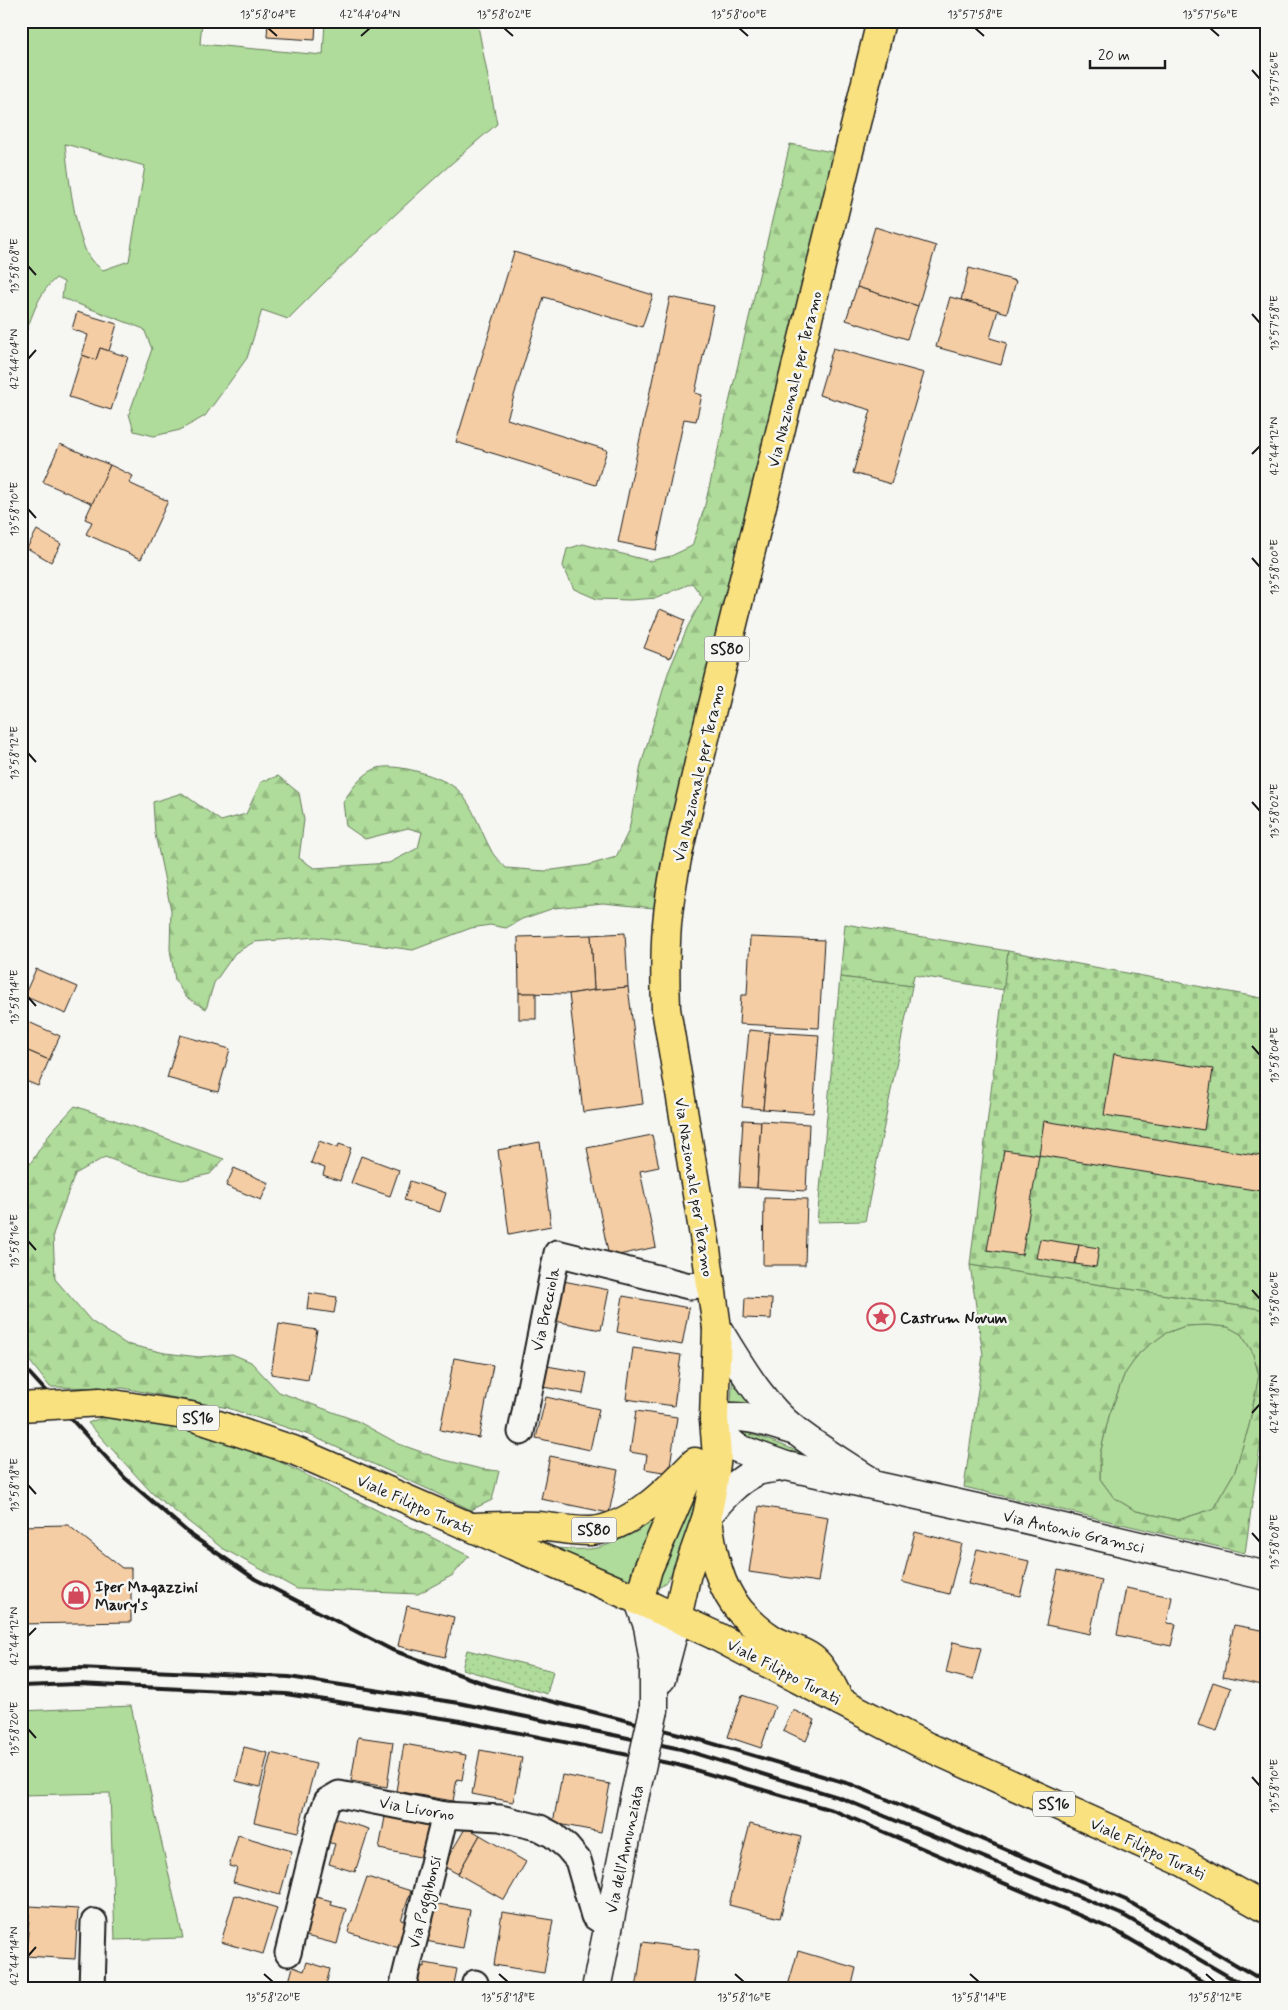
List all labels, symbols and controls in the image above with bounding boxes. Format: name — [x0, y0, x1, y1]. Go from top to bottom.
text: 13°58'04"E — [240, 7, 296, 23]
text: 42°44'04"N — [340, 7, 400, 23]
text: 13°58'02"E — [476, 7, 532, 23]
text: 13°58'00"E — [711, 7, 767, 23]
text: 13°57'58"E — [947, 7, 1003, 23]
text: 13°57'56"E — [1182, 7, 1238, 23]
scale bar — [1090, 38, 1166, 70]
text: 20 m — [1098, 46, 1130, 66]
text: 13°57'56"E — [1267, 51, 1283, 107]
text: 13°58'08"E — [7, 238, 23, 294]
street label: Via Nazionale per Teramo — [763, 289, 828, 470]
text: 13°57'58"E — [1267, 295, 1283, 351]
text: 42°44'04"N — [7, 329, 23, 389]
text: 42°44'12"N — [1267, 417, 1283, 475]
text: 13°58'10"E — [7, 482, 23, 536]
text: 13°58'00"E — [1267, 539, 1283, 595]
road number: SS80 — [704, 636, 750, 662]
street label: Via Nazionale per Teramo — [669, 683, 730, 864]
text: 13°58'12"E — [7, 726, 23, 780]
text: 13°58'02"E — [1267, 783, 1283, 839]
text: 13°58'14"E — [7, 970, 23, 1024]
text: 13°58'04"E — [1267, 1027, 1283, 1083]
street label: Via Nazionale per Teramo — [669, 1096, 718, 1278]
text: 13°58'16"E — [7, 1214, 23, 1268]
street label: Via Brecciola — [527, 1265, 566, 1353]
text: 13°58'06"E — [1267, 1271, 1283, 1327]
place icon: Castrum Novum — [866, 1302, 896, 1332]
place label: Castrum Novum — [900, 1308, 1007, 1329]
text: 42°44'18"N — [1267, 1375, 1283, 1433]
road number: SS16 — [177, 1406, 219, 1430]
text: 13°58'18"E — [7, 1458, 23, 1512]
street label: Viale Filippo Turati — [353, 1470, 476, 1540]
street label: Via Antonio Gramsci — [1001, 1506, 1146, 1559]
text: 13°58'08"E — [1267, 1514, 1283, 1570]
road number: SS80 — [572, 1518, 616, 1542]
place label: Iper Magazzini Maury's — [95, 1577, 198, 1616]
shop icon: Iper Magazzini Maury's — [61, 1580, 91, 1610]
text: 42°44'12"N — [7, 1607, 23, 1665]
street label: Viale Filippo Turati — [723, 1635, 844, 1710]
text: 13°58'20"E — [7, 1702, 23, 1756]
text: 13°58'10"E — [1267, 1759, 1283, 1813]
street label: Via dell'Annunziata — [602, 1783, 649, 1915]
road number: SS16 — [1033, 1792, 1075, 1816]
street label: Via Livorno — [378, 1793, 456, 1826]
street label: Viale Filippo Turati — [1087, 1814, 1208, 1885]
street label: Via Poggibonsi — [404, 1854, 448, 1951]
text: 42°44'14"N — [7, 1926, 23, 1986]
text: 13°58'20"E — [246, 1990, 300, 2006]
text: 13°58'18"E — [481, 1990, 535, 2006]
text: 13°58'16"E — [717, 1990, 771, 2006]
text: 13°58'14"E — [952, 1990, 1006, 2006]
text: 13°58'12"E — [1188, 1990, 1242, 2006]

